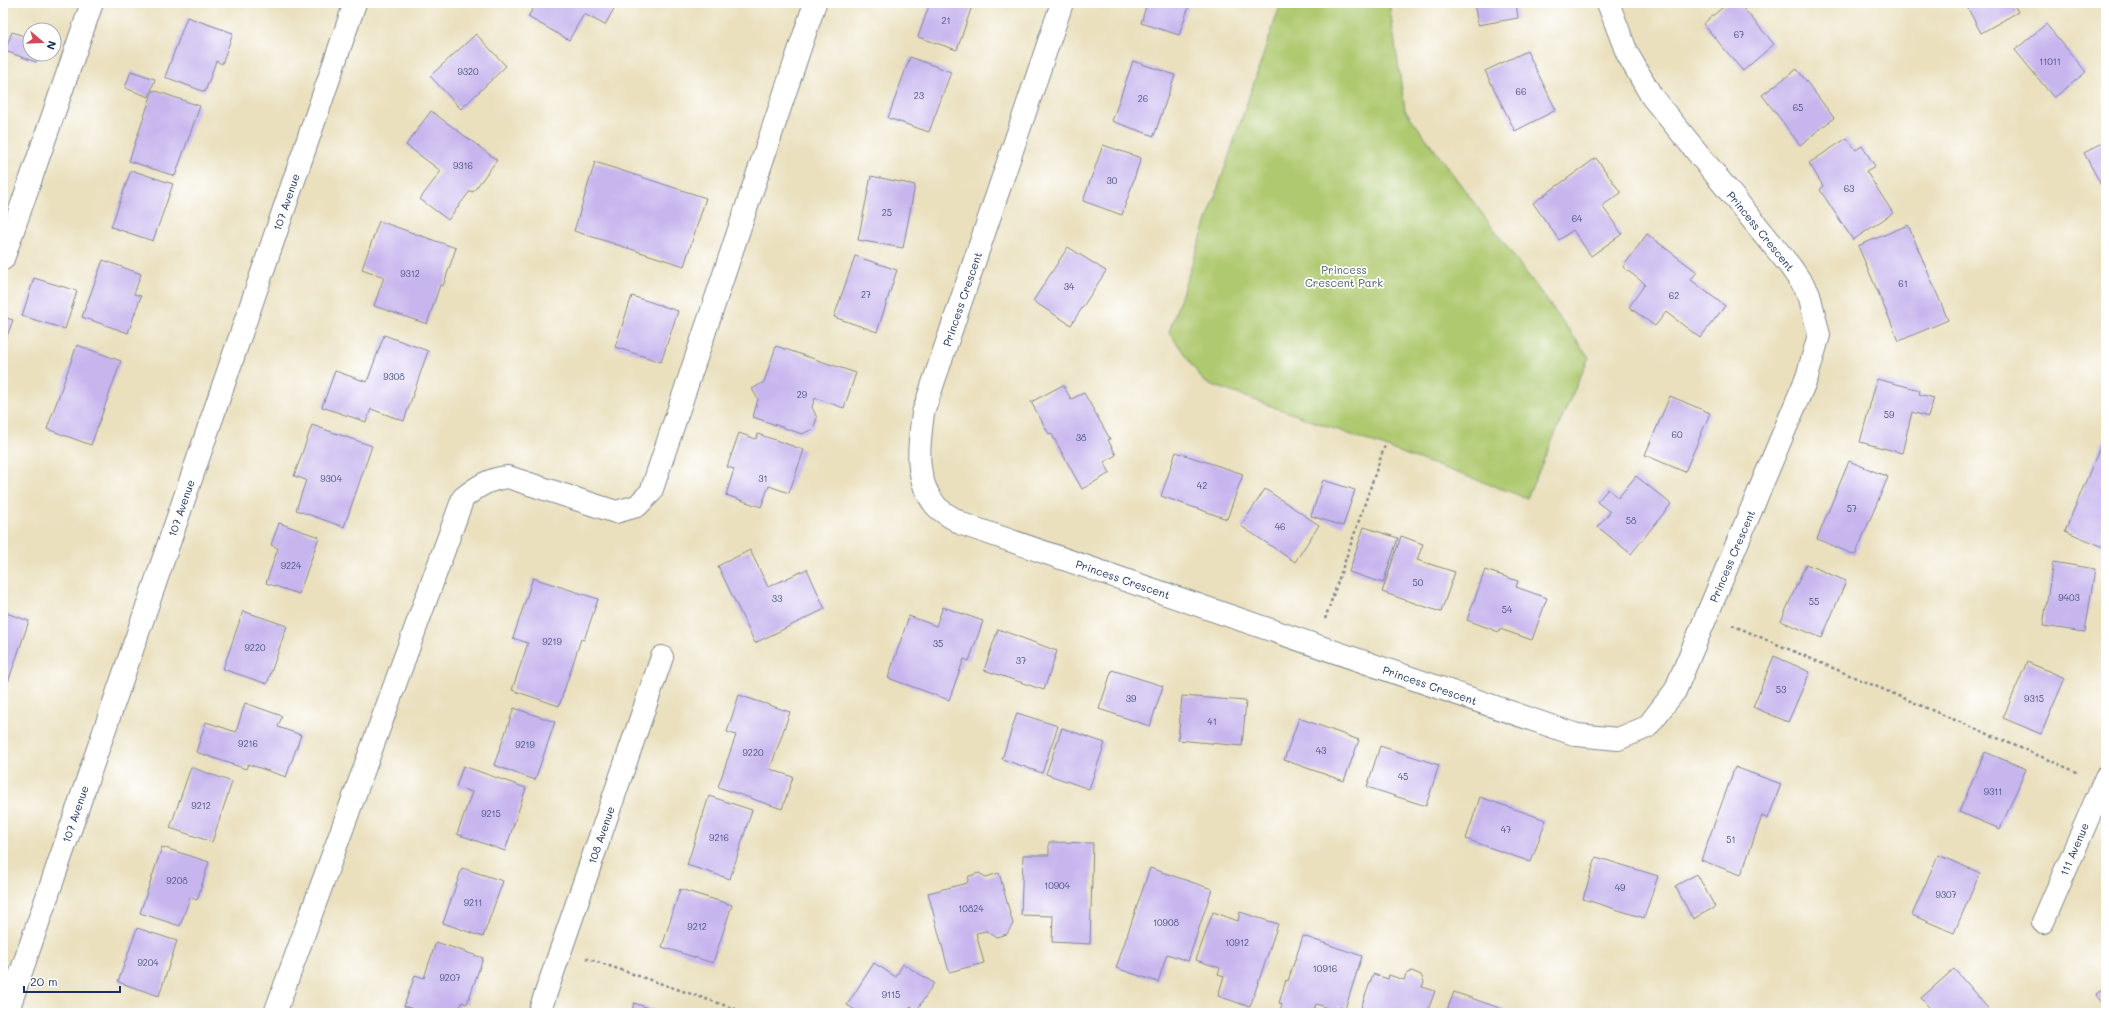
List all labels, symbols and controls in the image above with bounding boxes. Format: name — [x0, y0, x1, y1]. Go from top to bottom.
house number: 21 — [941, 15, 951, 26]
north arrow — [22, 22, 62, 62]
house number: 67 — [1734, 29, 1744, 40]
text: N — [43, 39, 60, 52]
house number: 11011 — [2039, 56, 2061, 67]
house number: 9320 — [457, 66, 479, 77]
house number: 66 — [1516, 86, 1526, 97]
house number: 23 — [914, 90, 924, 101]
house number: 26 — [1138, 93, 1148, 104]
house number: 65 — [1793, 102, 1803, 113]
house number: 9316 — [453, 160, 473, 171]
street label: 107 Avenue — [269, 171, 303, 233]
house number: 30 — [1107, 175, 1118, 186]
house number: 63 — [1844, 183, 1854, 194]
street label: Princess Crescent — [1724, 188, 1798, 274]
house number: 25 — [882, 207, 892, 218]
house number: 64 — [1572, 213, 1583, 224]
street label: Princess Crescent — [939, 250, 985, 348]
park label: Princess Crescent Park — [1305, 262, 1383, 290]
house number: 9312 — [400, 268, 420, 279]
house number: 61 — [1898, 278, 1908, 289]
house number: 34 — [1064, 281, 1075, 292]
house number: 27 — [861, 289, 871, 300]
house number: 62 — [1669, 290, 1679, 301]
house number: 9308 — [383, 371, 405, 382]
house number: 29 — [797, 389, 808, 400]
house number: 59 — [1884, 409, 1895, 420]
house number: 60 — [1672, 429, 1683, 440]
house number: 38 — [1076, 432, 1087, 443]
house number: 9304 — [320, 473, 342, 484]
house number: 31 — [758, 473, 768, 484]
street label: 107 Avenue — [164, 477, 198, 539]
house number: 42 — [1197, 480, 1207, 491]
house number: 57 — [1847, 503, 1857, 514]
street label: Princess Crescent — [1706, 507, 1758, 604]
house number: 58 — [1626, 515, 1637, 526]
house number: 46 — [1275, 521, 1285, 532]
street label: Princess Crescent — [1074, 556, 1172, 602]
house number: 9224 — [281, 560, 302, 571]
house number: 50 — [1413, 577, 1424, 588]
house number: 9403 — [2058, 592, 2080, 603]
house number: 33 — [772, 593, 782, 604]
house number: 55 — [1809, 596, 1819, 607]
house number: 54 — [1502, 604, 1513, 615]
house number: 9219 — [542, 636, 563, 647]
house number: 35 — [933, 638, 943, 649]
house number: 9220 — [245, 642, 266, 653]
house number: 37 — [1016, 655, 1026, 666]
street label: Princess Crescent — [1381, 662, 1479, 708]
house number: 53 — [1776, 684, 1786, 695]
house number: 39 — [1126, 693, 1137, 704]
house number: 9315 — [2024, 693, 2044, 704]
house number: 41 — [1207, 716, 1217, 727]
house number: 9216 — [238, 738, 258, 749]
house number: 9219 — [515, 739, 536, 750]
house number: 43 — [1316, 745, 1326, 756]
house number: 9220 — [743, 747, 764, 758]
house number: 45 — [1398, 771, 1408, 782]
street label: 107 Avenue — [58, 783, 92, 845]
house number: 9311 — [1984, 786, 2002, 797]
house number: 9212 — [191, 800, 211, 811]
street label: 108 Avenue — [584, 804, 618, 866]
house number: 9215 — [481, 808, 501, 819]
street label: 111 Avenue — [2056, 820, 2092, 878]
house number: 47 — [1501, 824, 1511, 835]
house number: 9216 — [709, 832, 729, 843]
house number: 51 — [1726, 834, 1736, 845]
house number: 9208 — [166, 875, 188, 886]
house number: 10904 — [1044, 880, 1071, 891]
house number: 49 — [1615, 882, 1626, 893]
house number: 9307 — [1935, 889, 1957, 900]
house number: 9211 — [464, 897, 482, 908]
house number: 10824 — [958, 903, 984, 914]
house number: 10908 — [1153, 917, 1179, 928]
house number: 9212 — [687, 921, 707, 932]
house number: 10912 — [1225, 937, 1249, 948]
house number: 9204 — [137, 957, 159, 968]
house number: 10916 — [1313, 963, 1337, 974]
scale bar — [24, 968, 120, 994]
house number: 9207 — [440, 972, 460, 983]
text: 20 m — [30, 973, 58, 989]
house number: 9115 — [882, 989, 900, 1000]

